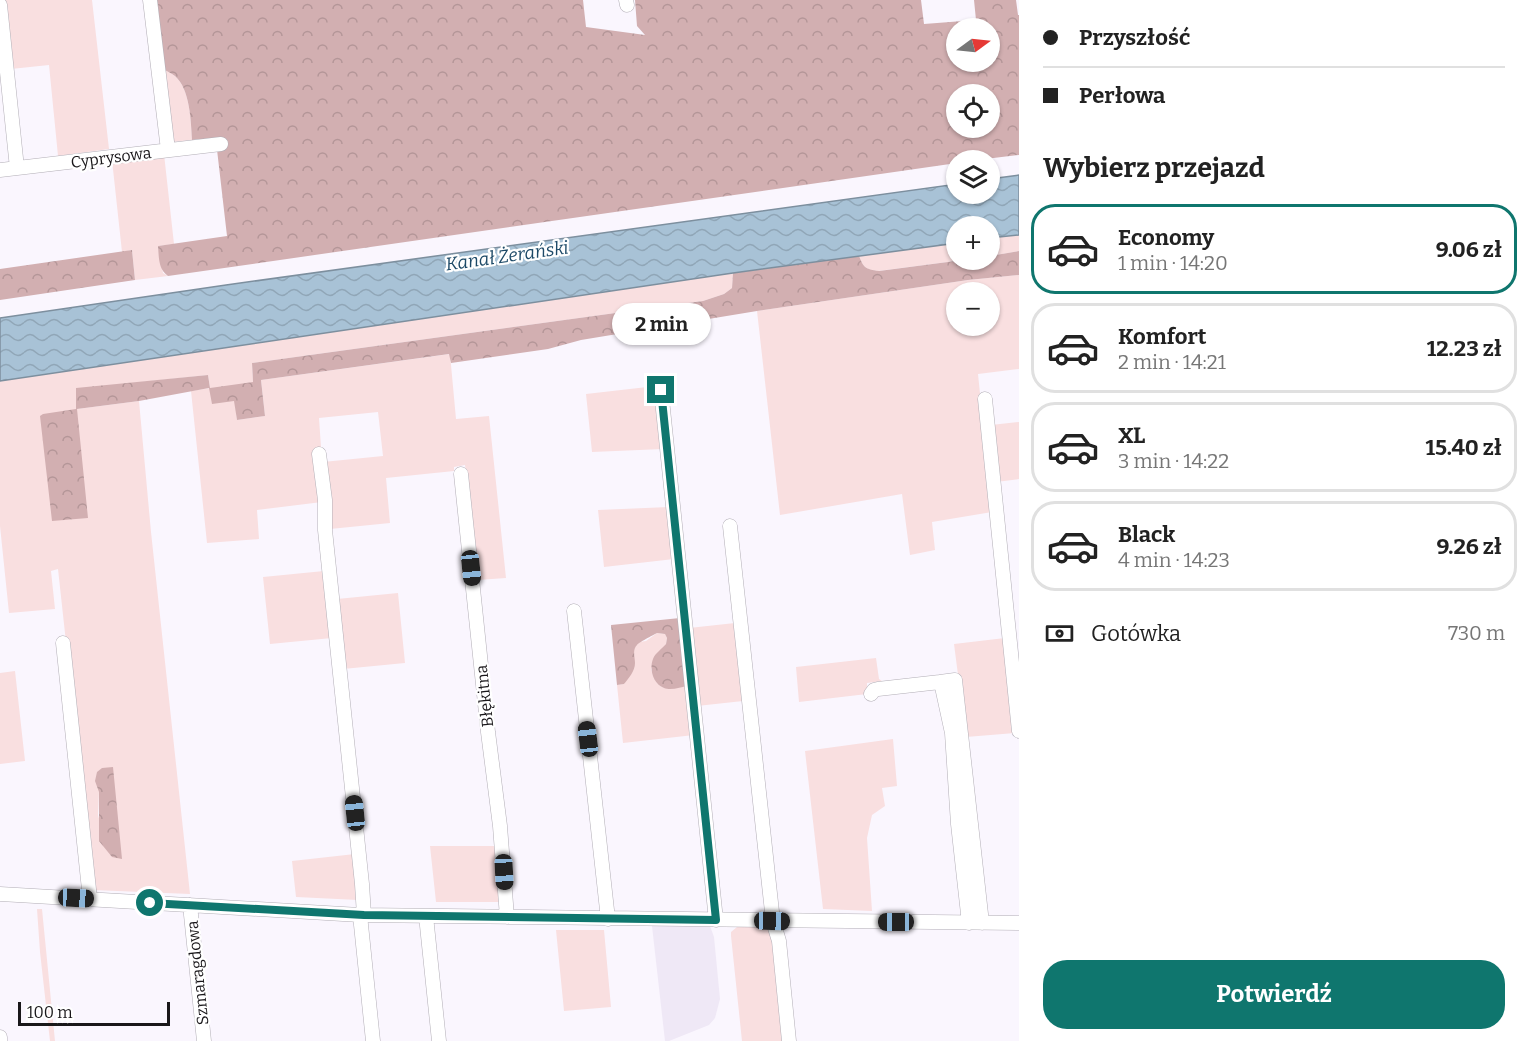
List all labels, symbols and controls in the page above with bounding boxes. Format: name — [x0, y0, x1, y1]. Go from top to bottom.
north arrow — [946, 18, 1000, 72]
map controls — [946, 18, 1000, 336]
text: Przyszłość — [1079, 24, 1190, 51]
text: Perłowa — [1079, 82, 1165, 109]
button: locate — [946, 84, 1000, 138]
street label: Cyprysowa — [70, 143, 153, 172]
button: layers — [946, 150, 1000, 204]
text: Wybierz przejazd — [1043, 152, 1265, 184]
button: + — [946, 216, 1000, 270]
icon: car — [1046, 222, 1100, 276]
text: Economy — [1118, 224, 1214, 251]
water label: Kanał Żerański — [444, 236, 570, 276]
text: 9.06 zł — [1436, 236, 1502, 263]
text: 1 min · 14:20 — [1118, 251, 1228, 275]
button: − — [946, 282, 1000, 336]
callout: 2 min — [612, 303, 710, 345]
text: 2 min — [635, 312, 688, 336]
icon: car — [1046, 321, 1100, 375]
text: Komfort — [1118, 323, 1207, 350]
text: 12.23 zł — [1427, 335, 1502, 362]
text: 2 min · 14:21 — [1118, 350, 1226, 374]
route end — [647, 376, 674, 403]
icon: car — [1046, 420, 1100, 474]
text: XL — [1118, 422, 1145, 449]
text: 15.40 zł — [1426, 434, 1502, 461]
text: 3 min · 14:22 — [1118, 449, 1229, 473]
icon: car — [1046, 519, 1100, 573]
text: Black — [1118, 521, 1175, 548]
text: 9.26 zł — [1436, 533, 1502, 560]
text: 4 min · 14:23 — [1118, 548, 1230, 572]
car — [460, 549, 482, 587]
icon: cash — [1043, 617, 1076, 650]
text: Gotówka — [1091, 620, 1181, 647]
text: 730 m — [1448, 621, 1505, 645]
street label: Błękitna — [472, 664, 497, 728]
car — [577, 720, 599, 758]
car — [344, 794, 366, 832]
car — [494, 854, 514, 890]
car — [58, 888, 94, 908]
route start — [136, 889, 163, 916]
car — [754, 912, 790, 930]
car — [878, 913, 914, 931]
street label: Szmaragdowa — [183, 920, 212, 1026]
button: Potwierdź — [1043, 960, 1505, 1029]
scale bar — [18, 999, 170, 1026]
text: 100 m — [27, 1003, 72, 1022]

